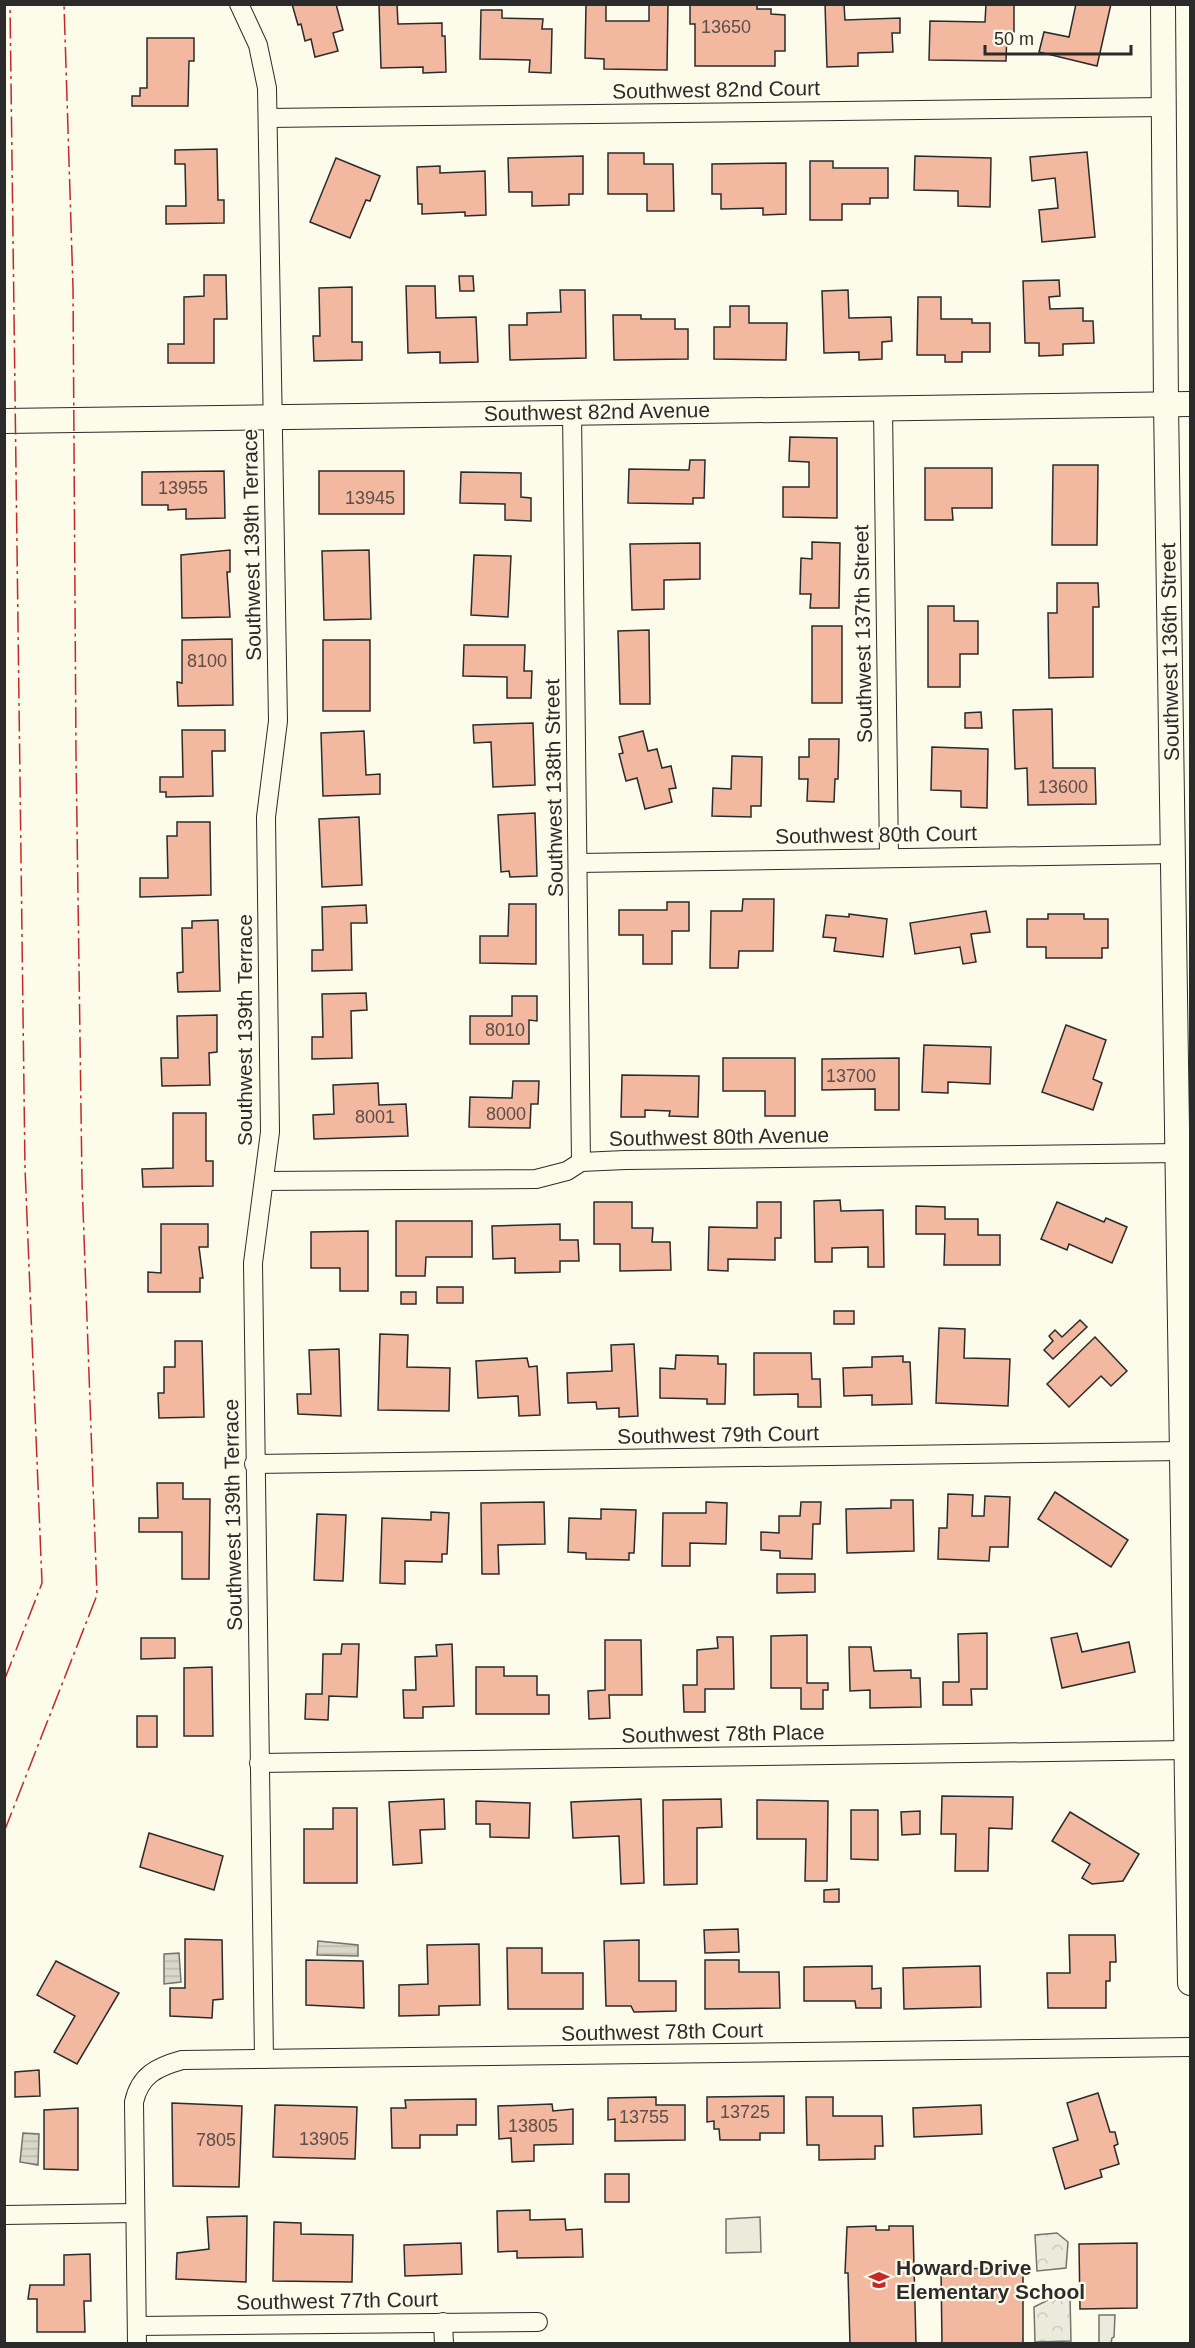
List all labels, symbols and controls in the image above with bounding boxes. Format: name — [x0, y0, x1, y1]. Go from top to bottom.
house number: 13650 — [701, 17, 751, 37]
scale bar — [985, 18, 1130, 56]
text: 50 m — [994, 29, 1034, 49]
street label: Southwest 82nd Court — [612, 76, 820, 103]
street label: Southwest 82nd Avenue — [484, 398, 710, 425]
street label: Southwest 139th Terrace — [238, 429, 265, 661]
house number: 13955 — [158, 478, 208, 498]
house number: 13945 — [345, 488, 395, 508]
street label: Southwest 137th Street — [849, 525, 876, 743]
street label: Southwest 136th Street — [1156, 543, 1183, 761]
house number: 8100 — [187, 651, 227, 671]
street label: Southwest 138th Street — [540, 679, 567, 897]
house number: 13600 — [1038, 777, 1088, 797]
street label: Southwest 80th Court — [775, 821, 977, 848]
street label: Southwest 139th Terrace — [233, 914, 256, 1146]
house number: 8010 — [485, 1020, 525, 1040]
house number: 13700 — [826, 1066, 876, 1086]
house number: 8000 — [486, 1104, 526, 1124]
house number: 8001 — [355, 1107, 395, 1127]
street label: Southwest 80th Avenue — [609, 1123, 829, 1150]
street label: Southwest 139th Terrace — [219, 1399, 246, 1631]
street label: Southwest 79th Court — [617, 1421, 819, 1448]
street label: Southwest 78th Place — [621, 1720, 825, 1747]
street label: Southwest 78th Court — [561, 2018, 763, 2045]
house number: 13725 — [720, 2102, 770, 2122]
house number: 13755 — [619, 2107, 669, 2127]
house number: 13805 — [508, 2116, 558, 2136]
house number: 13905 — [299, 2129, 349, 2149]
house number: 7805 — [196, 2130, 236, 2150]
place label: Howard Drive Elementary School — [896, 2256, 1085, 2303]
school or university icon: Howard Drive Elementary School — [867, 2268, 891, 2292]
street label: Southwest 77th Court — [236, 2287, 438, 2314]

